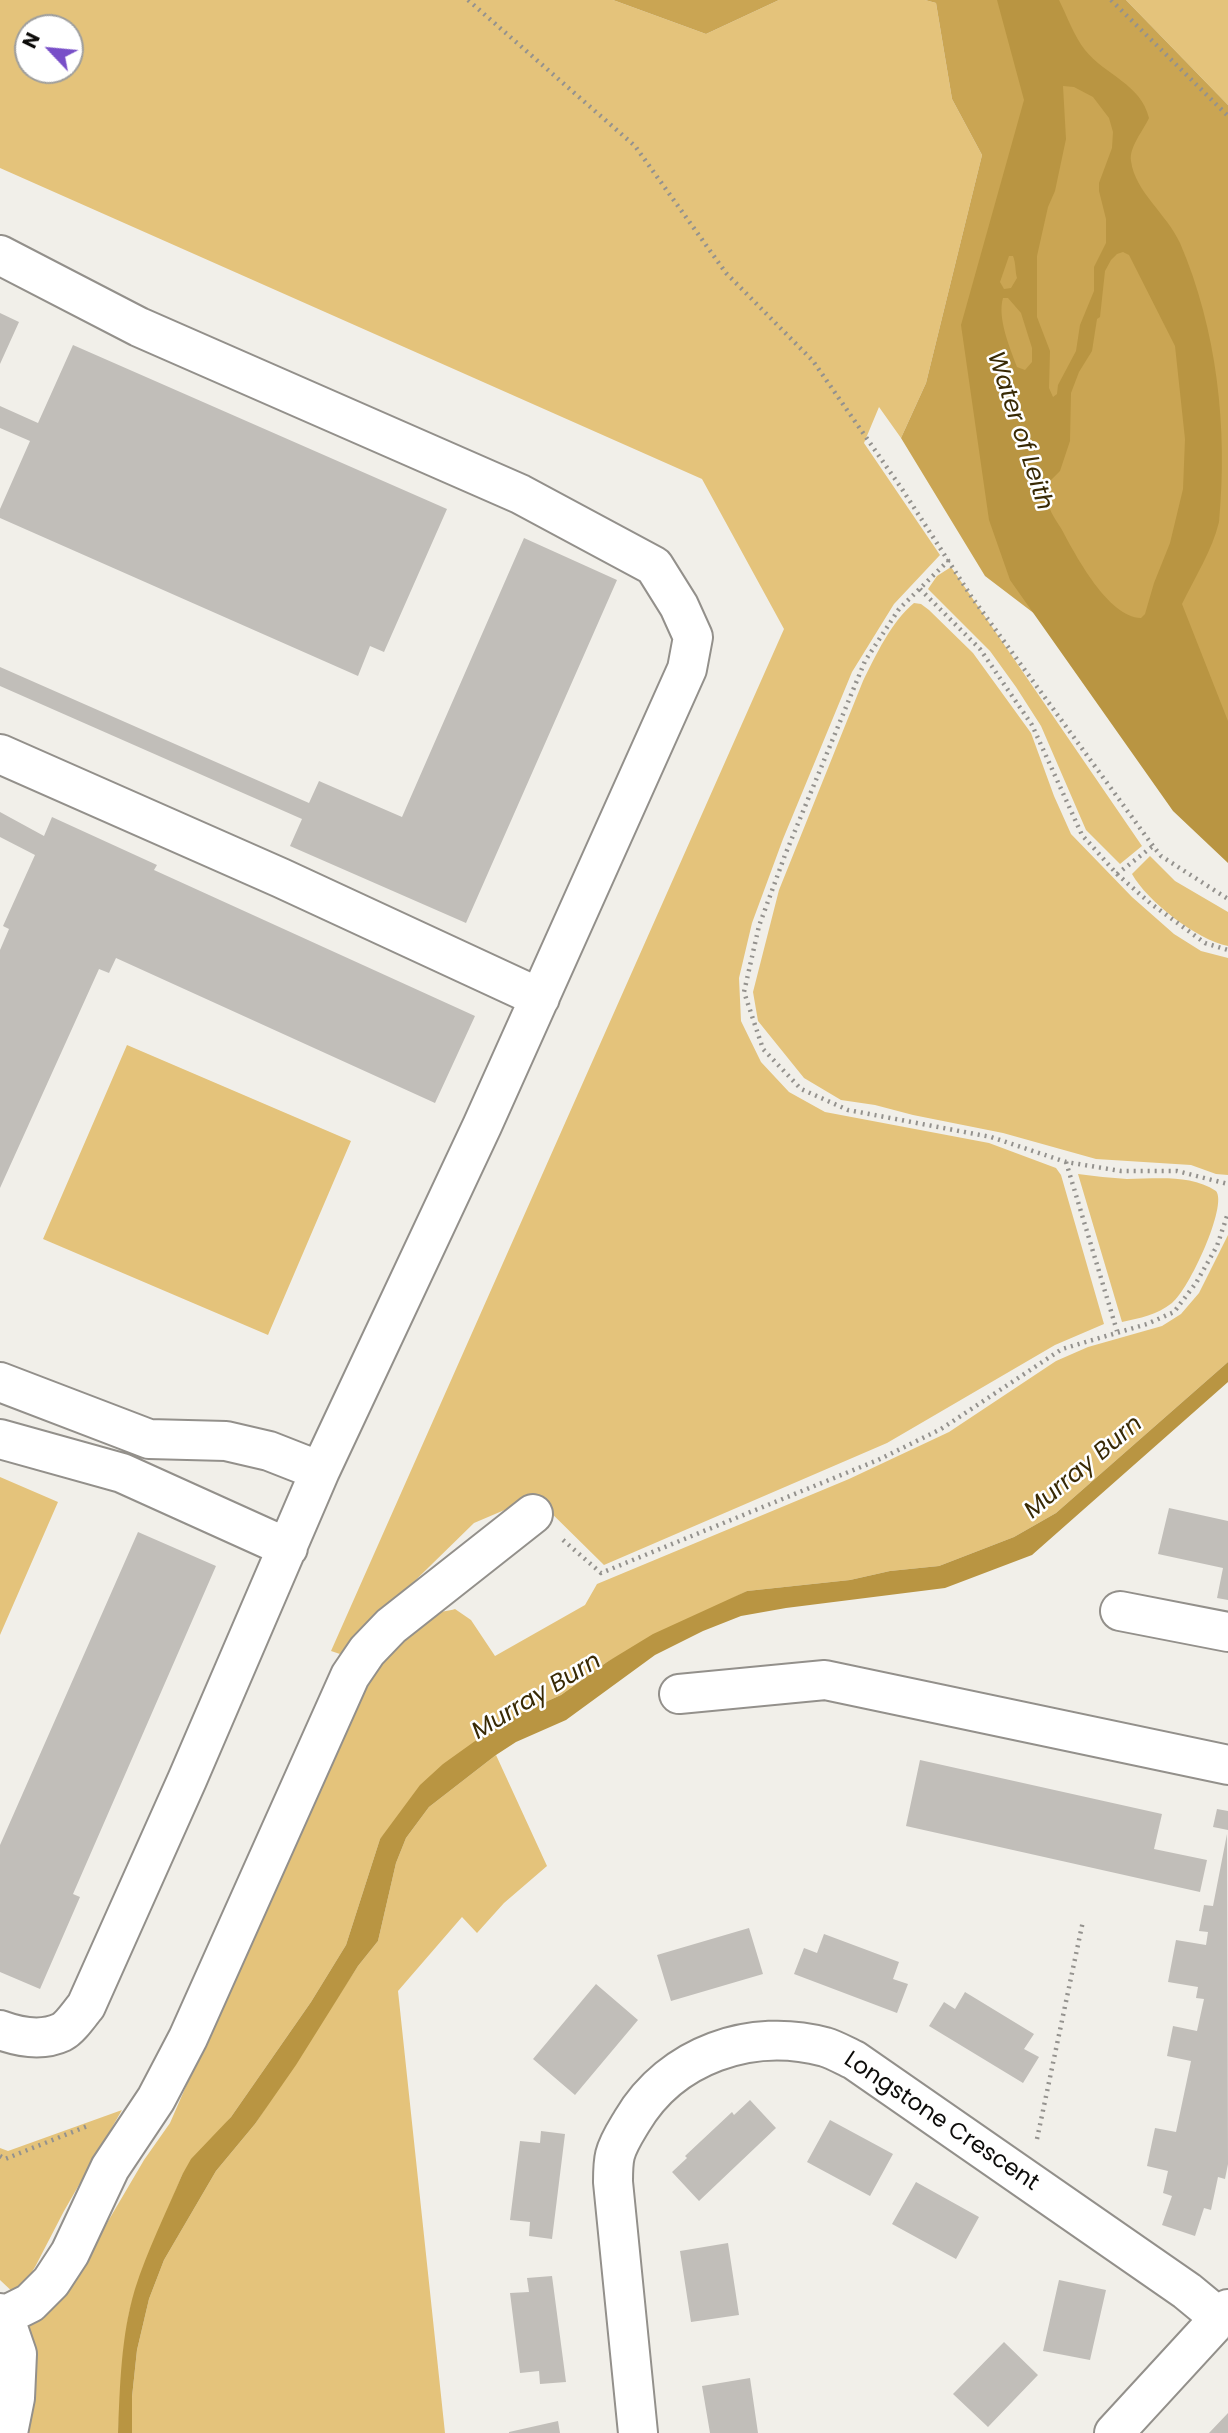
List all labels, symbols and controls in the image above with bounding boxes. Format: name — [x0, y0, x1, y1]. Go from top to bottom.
north arrow — [14, 14, 84, 84]
text: N — [16, 28, 47, 53]
water label: Water of Leith — [980, 348, 1058, 514]
water label: Murray Burn — [1019, 1410, 1149, 1526]
water label: Murray Burn — [467, 1647, 607, 1747]
street label: Longstone Crescent — [838, 2047, 1044, 2197]

